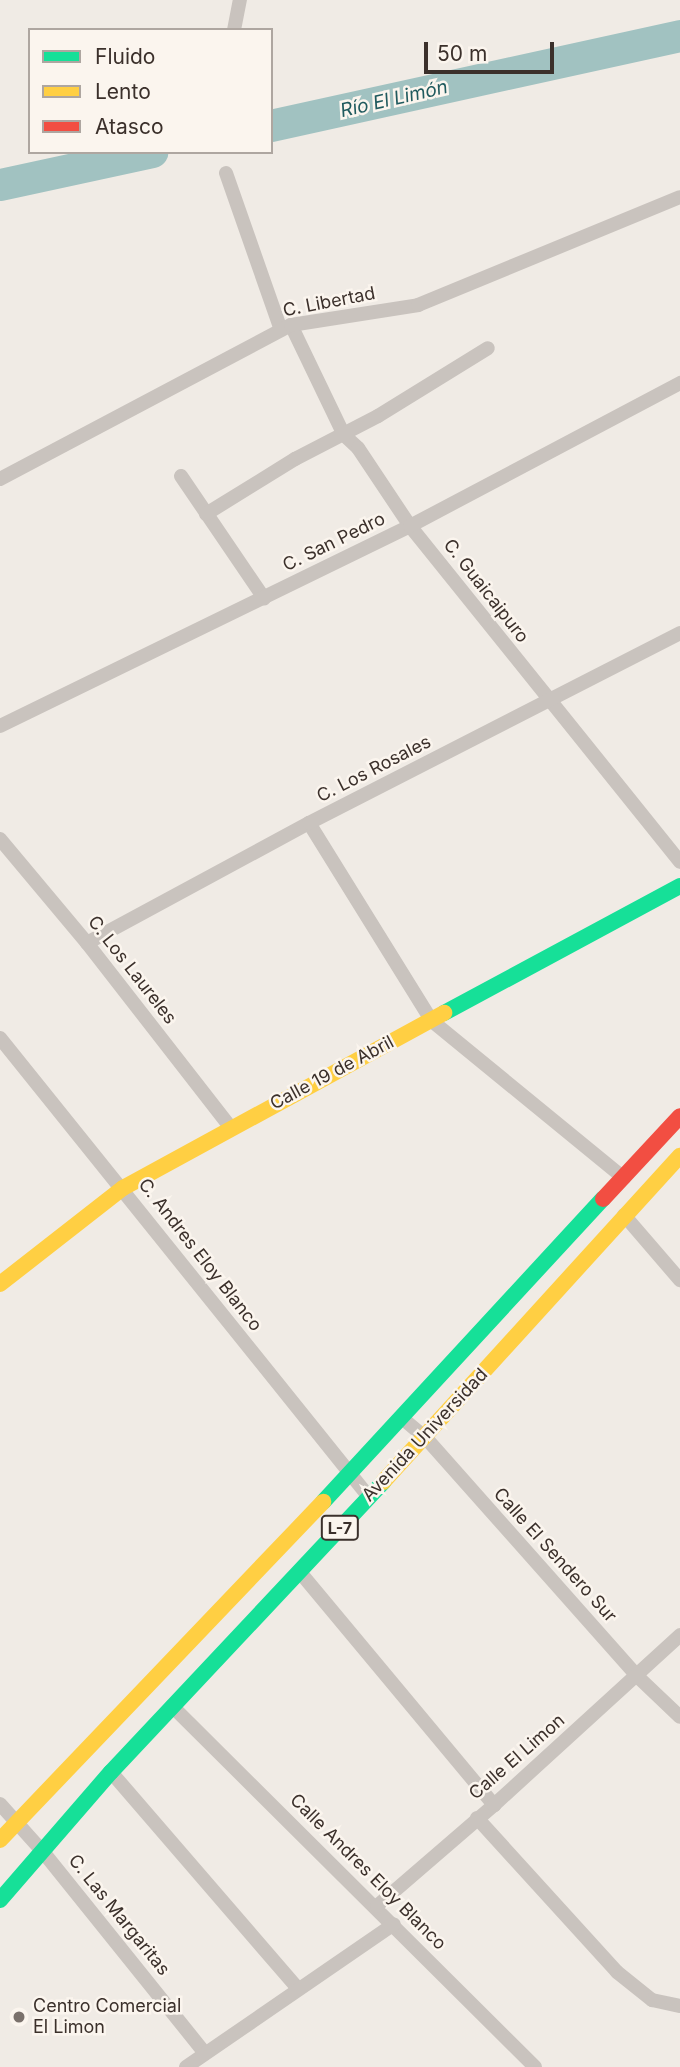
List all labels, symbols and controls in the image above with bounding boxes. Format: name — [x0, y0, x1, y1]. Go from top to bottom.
legend — [28, 28, 273, 154]
scale bar — [428, 28, 558, 72]
text: 50 m — [437, 41, 487, 66]
text: Fluido — [95, 44, 155, 69]
water label: Río El Limón — [338, 76, 450, 122]
text: Lento — [95, 79, 151, 104]
text: Atasco — [95, 114, 164, 139]
street label: C. Libertad — [281, 282, 377, 322]
street label: C. San Pedro — [279, 508, 389, 576]
street label: C. Guaicaipuro — [439, 535, 533, 647]
street label: C. Los Rosales — [313, 731, 435, 807]
street label: C. Los Laureles — [83, 912, 181, 1028]
street label: Calle 19 de Abril — [267, 1031, 397, 1115]
street label: C. Andres Eloy Blanco — [134, 1174, 266, 1336]
street label: Avenida Universidad — [358, 1364, 492, 1506]
street label: Calle El Sendero Sur — [489, 1483, 621, 1627]
road number: L-7 — [321, 1516, 359, 1540]
street label: Calle El Limon — [465, 1710, 569, 1804]
street label: Calle Andres Eloy Blanco — [285, 1789, 451, 1955]
street label: C. Las Margaritas — [64, 1850, 174, 1980]
place label: Centro Comercial El Limon — [33, 1996, 181, 2038]
marker: Centro Comercial El Limon — [11, 2009, 27, 2025]

